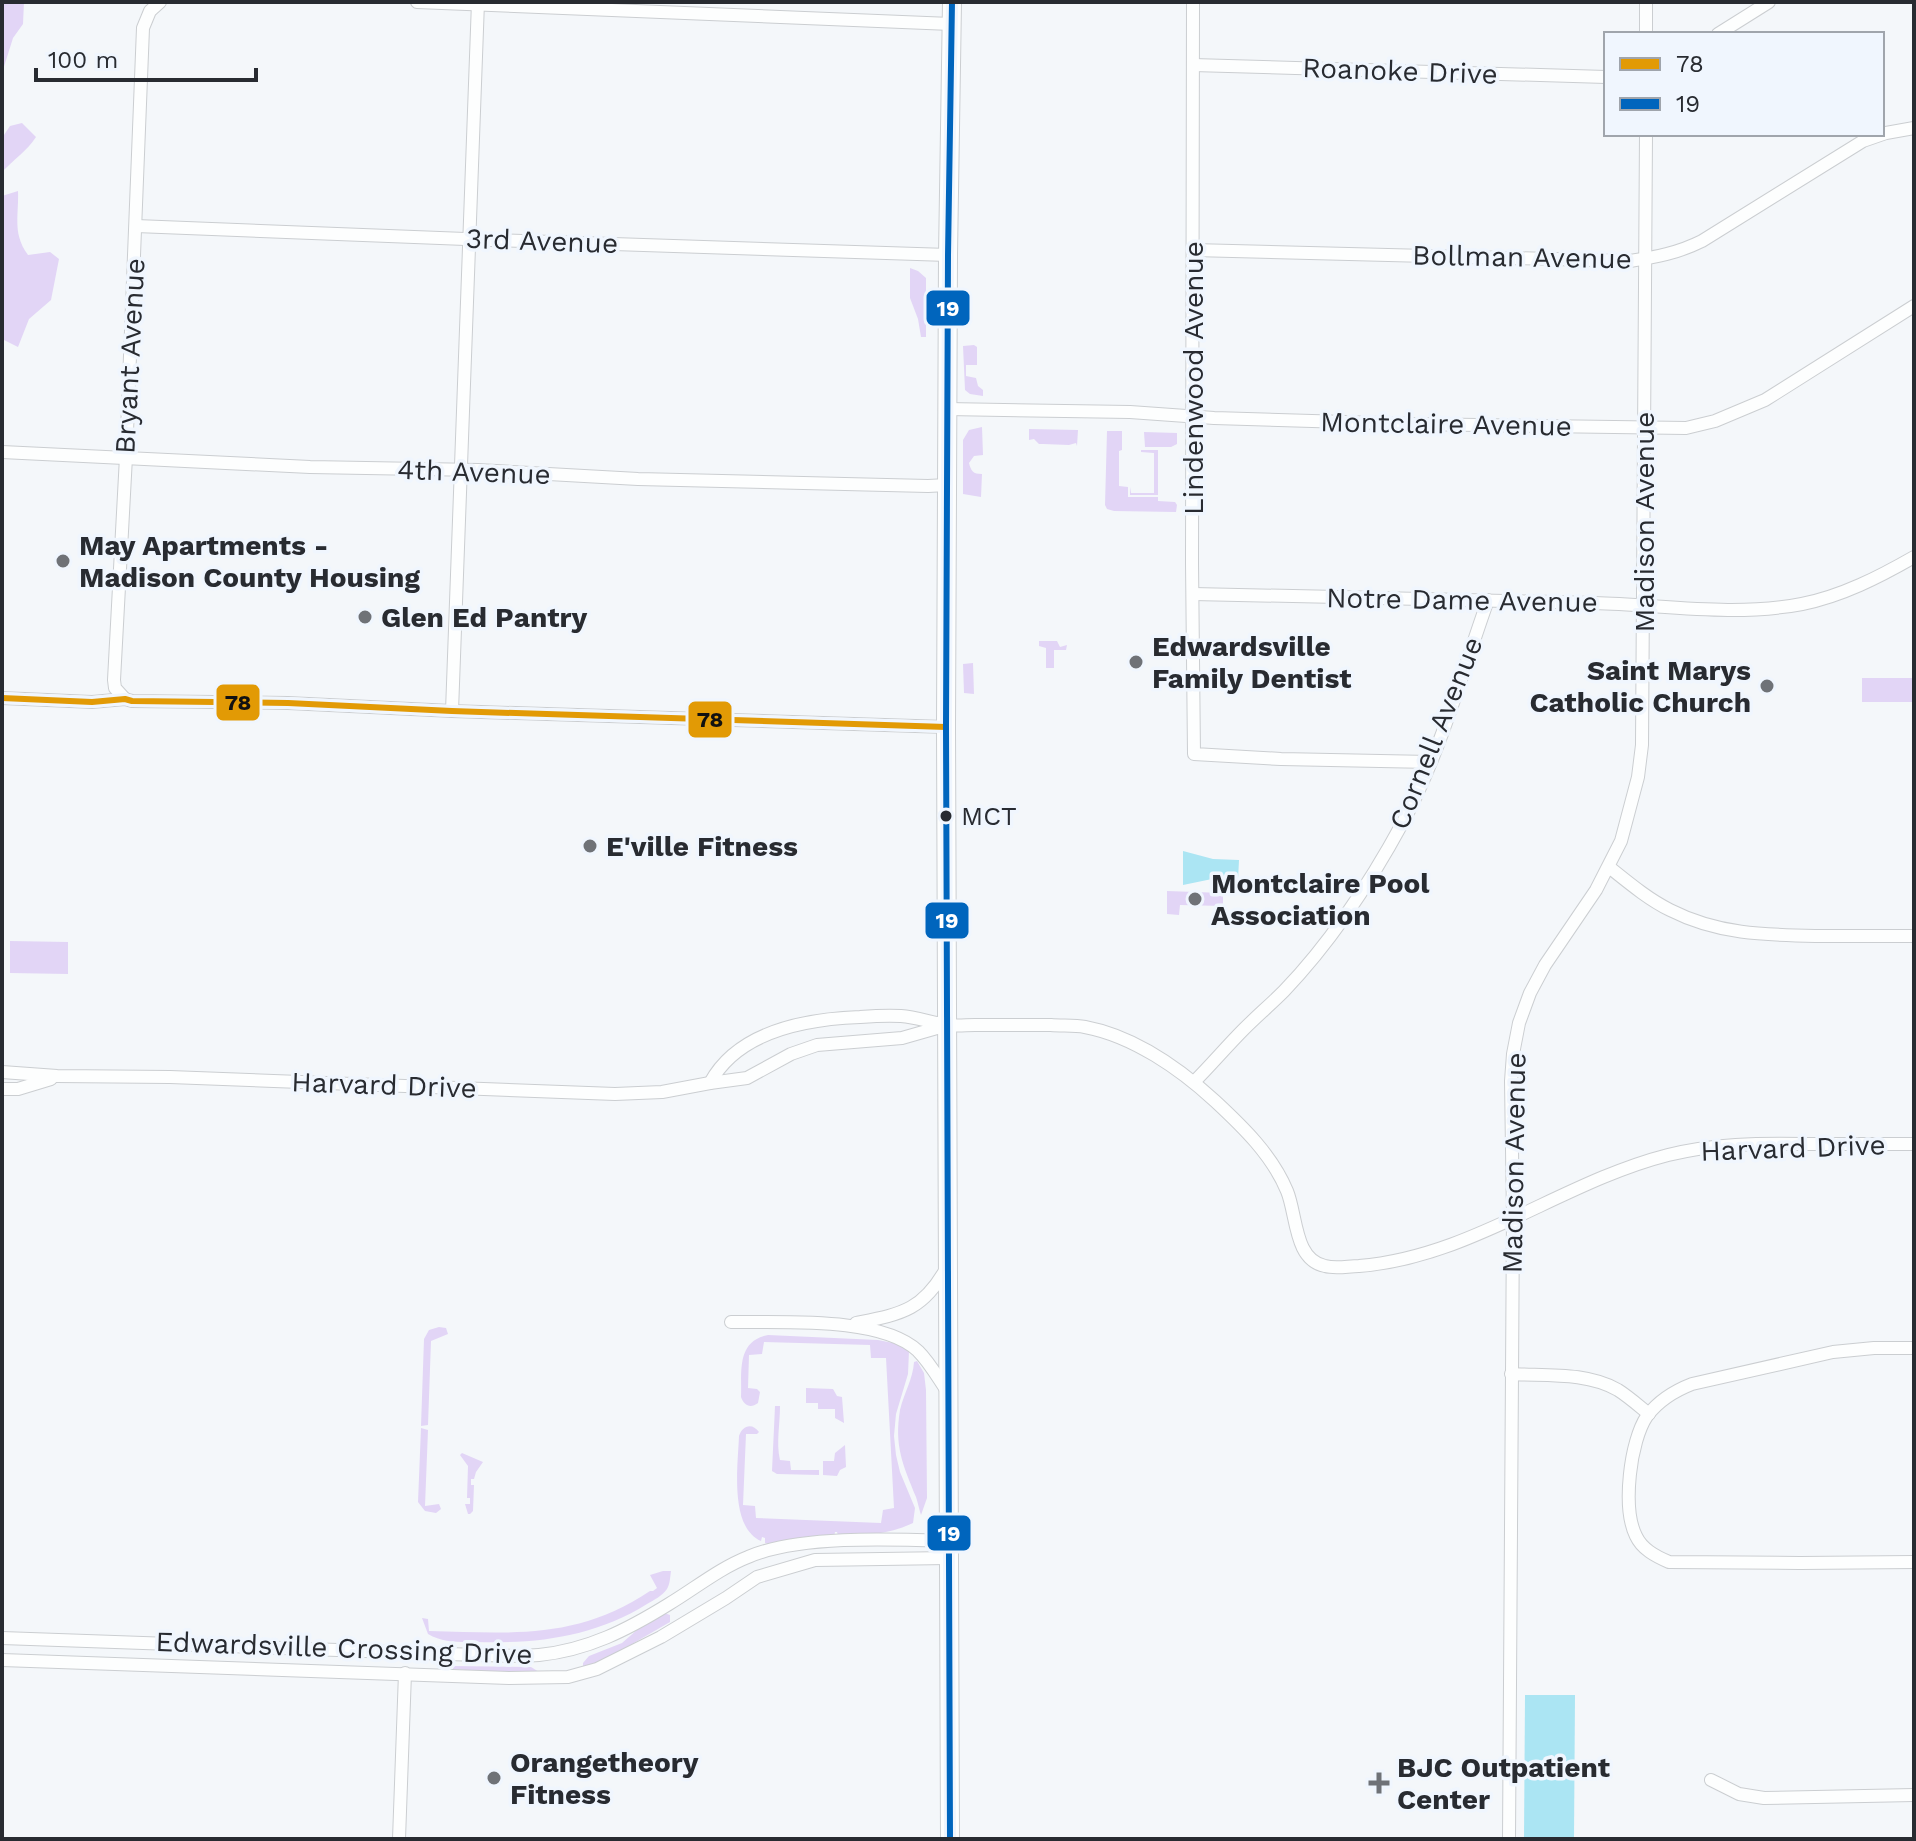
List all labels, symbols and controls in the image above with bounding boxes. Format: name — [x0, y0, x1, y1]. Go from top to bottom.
scale bar — [36, 32, 256, 82]
legend — [1604, 32, 1884, 136]
text: 100 m — [48, 46, 118, 74]
text: 78 — [1676, 50, 1704, 78]
street label: Roanoke Drive — [1302, 51, 1498, 91]
text: 19 — [1676, 90, 1700, 118]
street label: 3rd Avenue — [465, 222, 619, 260]
street label: Bollman Avenue — [1412, 239, 1632, 275]
street label: Lindenwood Avenue — [1177, 241, 1210, 515]
street label: Bryant Avenue — [108, 257, 152, 455]
line badge: 19 — [925, 289, 971, 327]
text: 19 — [936, 296, 960, 321]
street label: Montclaire Avenue — [1320, 405, 1572, 443]
street label: Madison Avenue — [1628, 412, 1661, 632]
street label: 4th Avenue — [397, 453, 551, 491]
place label: May Apartments - Madison County Housing — [79, 529, 420, 594]
marker: May Apartments - Madison County Housing — [54, 552, 72, 570]
street label: Notre Dame Avenue — [1326, 581, 1598, 619]
place label: Glen Ed Pantry — [381, 601, 587, 634]
marker: Glen Ed Pantry — [356, 608, 374, 626]
place label: Edwardsville Family Dentist — [1152, 630, 1352, 695]
street label: Cornell Avenue — [1382, 632, 1490, 834]
marker: Edwardsville Family Dentist — [1127, 653, 1145, 671]
place label: Saint Marys Catholic Church — [1530, 654, 1751, 719]
marker: Saint Marys Catholic Church — [1758, 677, 1776, 695]
line badge: 78 — [215, 683, 261, 722]
text: 78 — [225, 690, 251, 715]
line badge: 78 — [687, 700, 733, 739]
text: 78 — [697, 707, 723, 732]
place label: MCT — [961, 801, 1017, 831]
marker: MCT — [938, 808, 954, 824]
place label: E'ville Fitness — [606, 830, 798, 863]
marker: E'ville Fitness — [581, 837, 599, 855]
place label: Montclaire Pool Association — [1211, 867, 1430, 932]
marker: Montclaire Pool Association — [1186, 890, 1204, 908]
line badge: 19 — [924, 901, 970, 940]
text: 19 — [935, 908, 959, 933]
street label: Madison Avenue — [1496, 1052, 1532, 1274]
street label: Harvard Drive — [291, 1065, 477, 1105]
street label: Harvard Drive — [1700, 1128, 1886, 1168]
line badge: 19 — [926, 1514, 972, 1552]
text: 19 — [937, 1521, 961, 1546]
street label: Edwardsville Crossing Drive — [155, 1625, 533, 1671]
place label: Orangetheory Fitness — [510, 1746, 699, 1811]
place label: BJC Outpatient Center — [1397, 1751, 1610, 1816]
marker: Orangetheory Fitness — [485, 1769, 503, 1787]
marker: BJC Outpatient Center — [1368, 1772, 1390, 1794]

